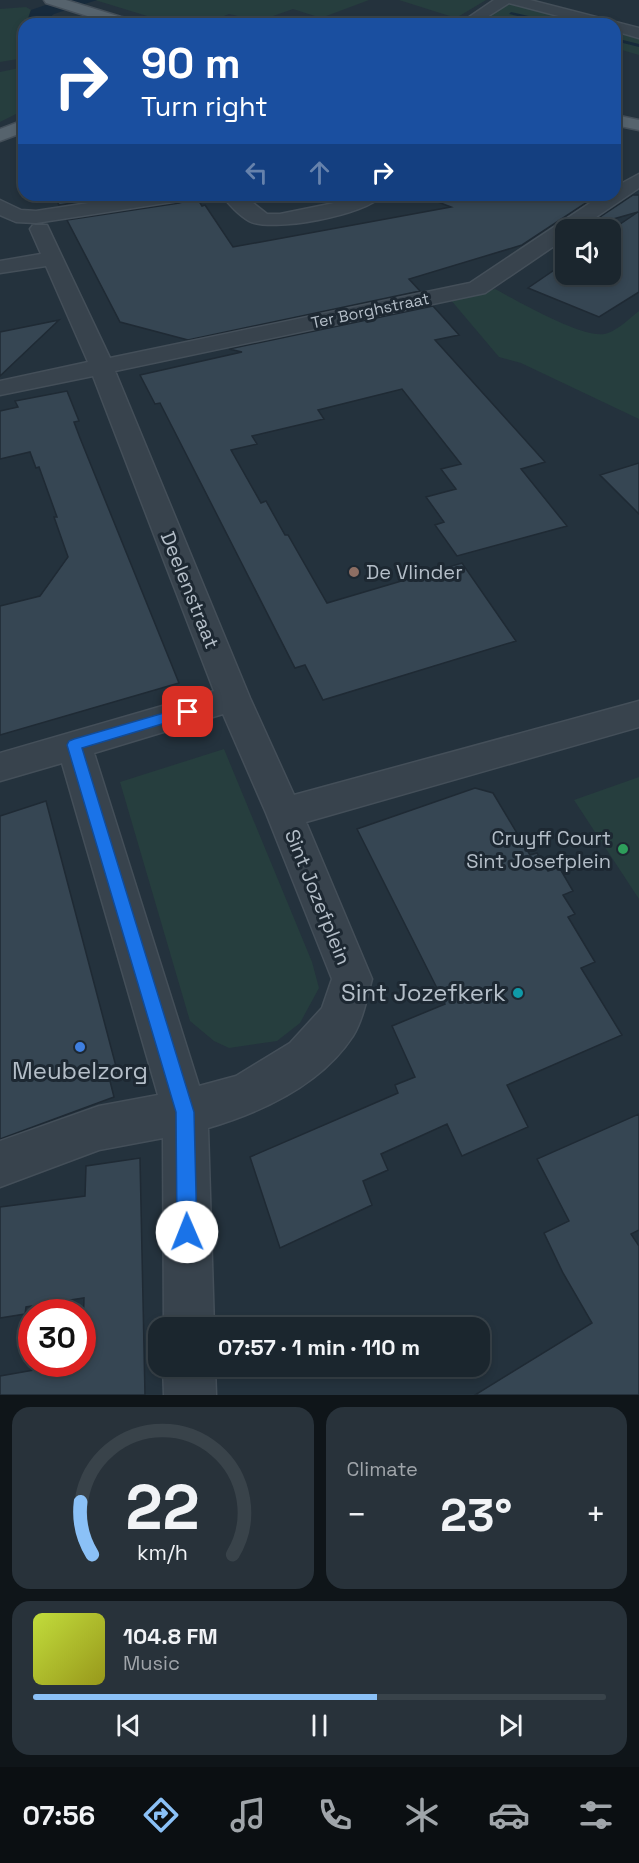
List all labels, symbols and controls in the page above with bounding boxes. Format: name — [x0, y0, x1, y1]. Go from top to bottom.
text: 90 m — [141, 37, 241, 90]
icon: right — [42, 42, 120, 120]
text: Turn right — [141, 89, 268, 124]
icon: left — [240, 156, 273, 189]
icon: ahead — [303, 156, 336, 189]
icon: right — [366, 156, 399, 189]
map controls — [555, 219, 621, 285]
button: sound — [555, 219, 621, 285]
street label: Ter Borghstraat — [309, 288, 431, 333]
street label: Deelenstraat — [155, 528, 225, 652]
place label: De Vlinder — [366, 559, 463, 585]
marker: De Vlinder — [347, 565, 361, 579]
pin — [162, 686, 213, 737]
icon: arrive — [171, 695, 204, 728]
street label: Sint Jozefplein — [279, 825, 357, 969]
place label: Cruyff Court Sint Josefplein — [466, 825, 611, 874]
marker: Cruyff Court Sint Josefplein — [616, 842, 630, 856]
place label: Sint Jozefkerk — [341, 977, 506, 1008]
marker: Sint Jozefkerk — [511, 986, 525, 1000]
marker: Meubelzorg — [73, 1040, 87, 1054]
place label: Meubelzorg — [12, 1055, 148, 1086]
position arrow — [155, 1200, 219, 1264]
speed limit sign: 30 — [18, 1299, 96, 1377]
text: 07:57 · 1 min · 110 m — [218, 1333, 420, 1361]
text: Climate — [347, 1456, 418, 1482]
text: 22 — [126, 1468, 200, 1547]
text: 23° — [440, 1487, 512, 1544]
text: − — [347, 1494, 367, 1536]
text: + — [586, 1494, 606, 1536]
text: km/h — [137, 1539, 188, 1566]
text: 104.8 FM — [123, 1622, 218, 1650]
text: Music — [123, 1650, 180, 1676]
icon: previous — [112, 1709, 145, 1742]
icon: pause — [303, 1709, 336, 1742]
icon: next — [494, 1709, 527, 1742]
icon: directions — [140, 1794, 182, 1836]
icon: music — [227, 1794, 269, 1836]
icon: phone — [314, 1794, 356, 1836]
icon: climate — [401, 1794, 443, 1836]
icon: car — [488, 1794, 530, 1836]
icon: filters — [575, 1794, 617, 1836]
text: 07:56 — [22, 1798, 95, 1833]

